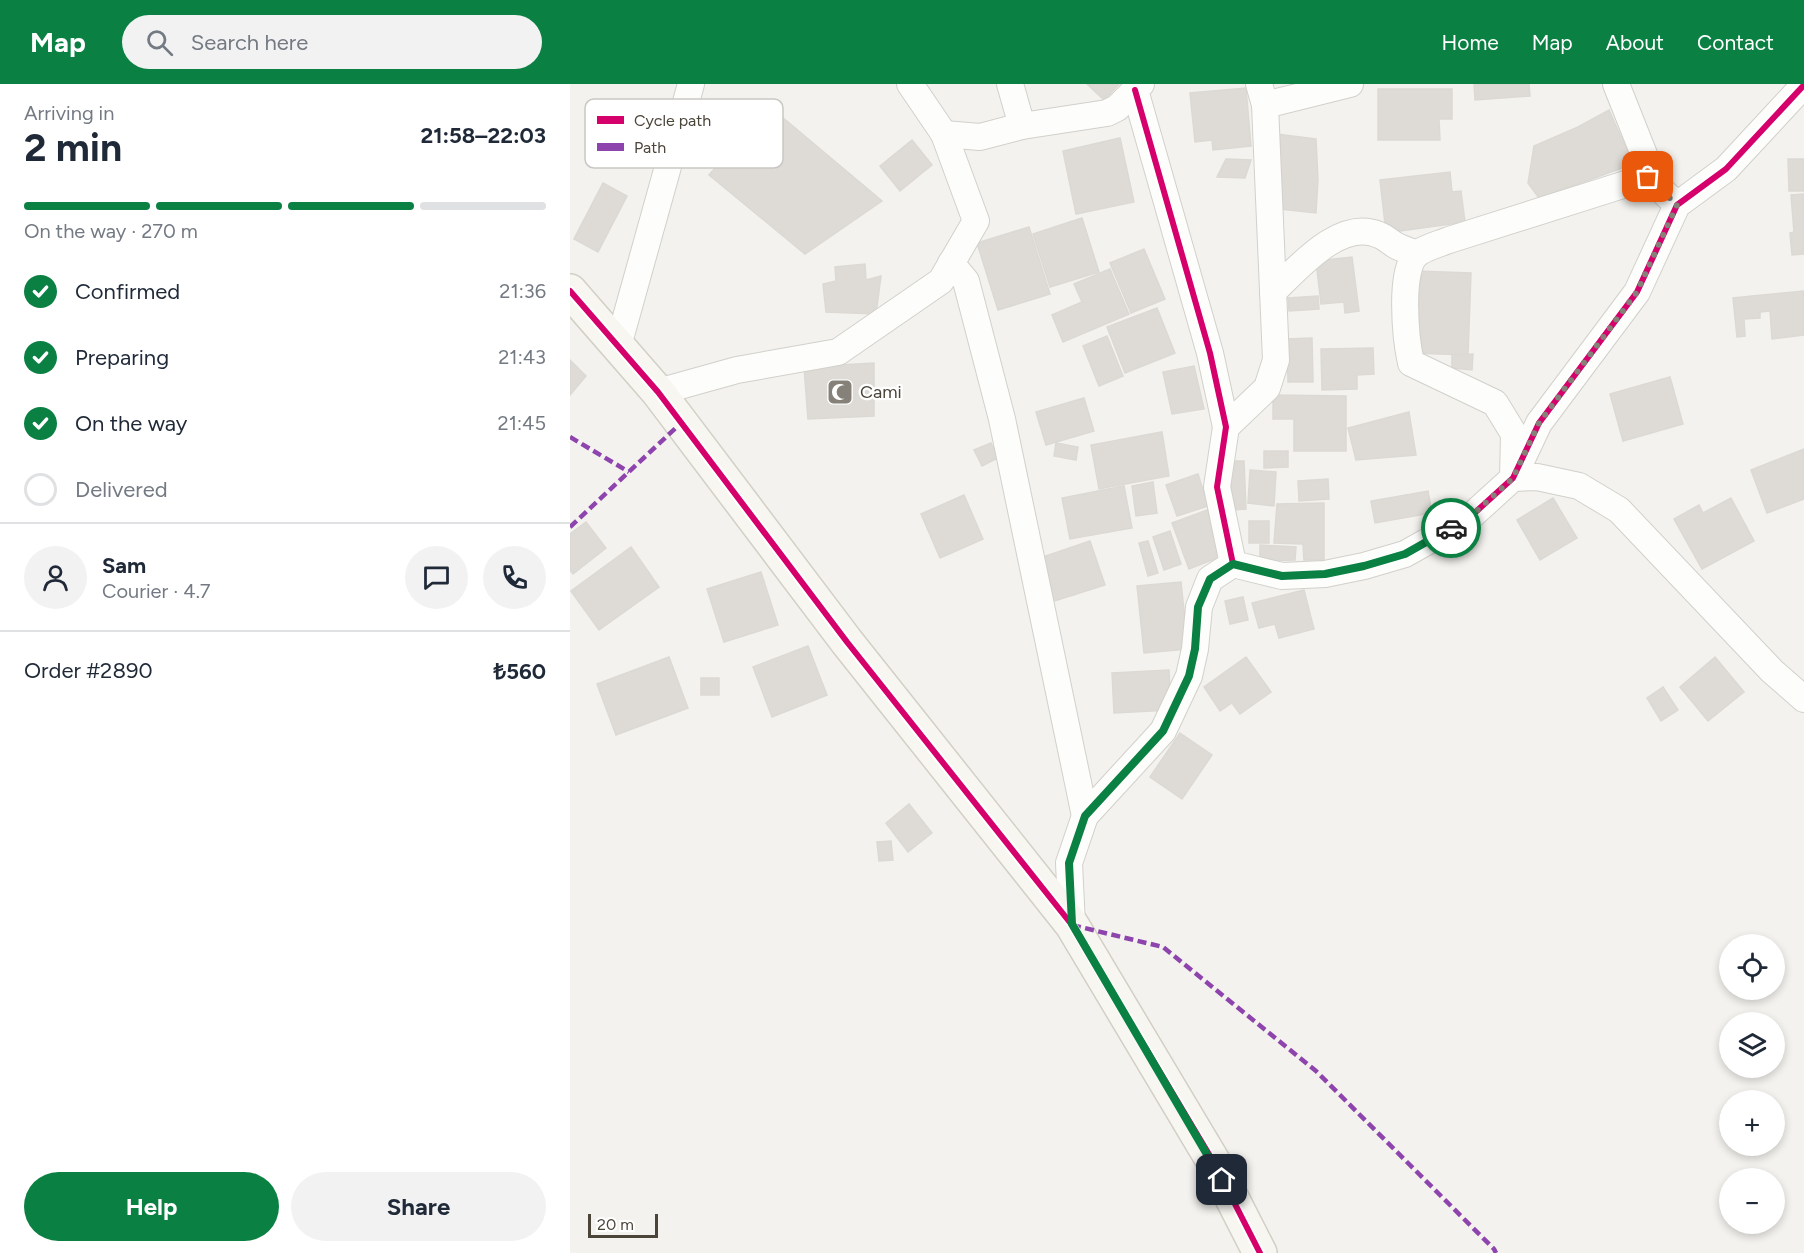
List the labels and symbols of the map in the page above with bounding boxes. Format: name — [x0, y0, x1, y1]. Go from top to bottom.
legend — [585, 99, 783, 168]
text: Cycle path — [634, 111, 711, 130]
text: Path — [634, 138, 666, 157]
pin — [1622, 151, 1673, 202]
mosque icon: Cami — [825, 377, 855, 407]
place label: Cami — [860, 381, 902, 403]
courier — [1421, 498, 1481, 558]
pin — [1196, 1154, 1247, 1205]
scale bar — [588, 1211, 658, 1238]

